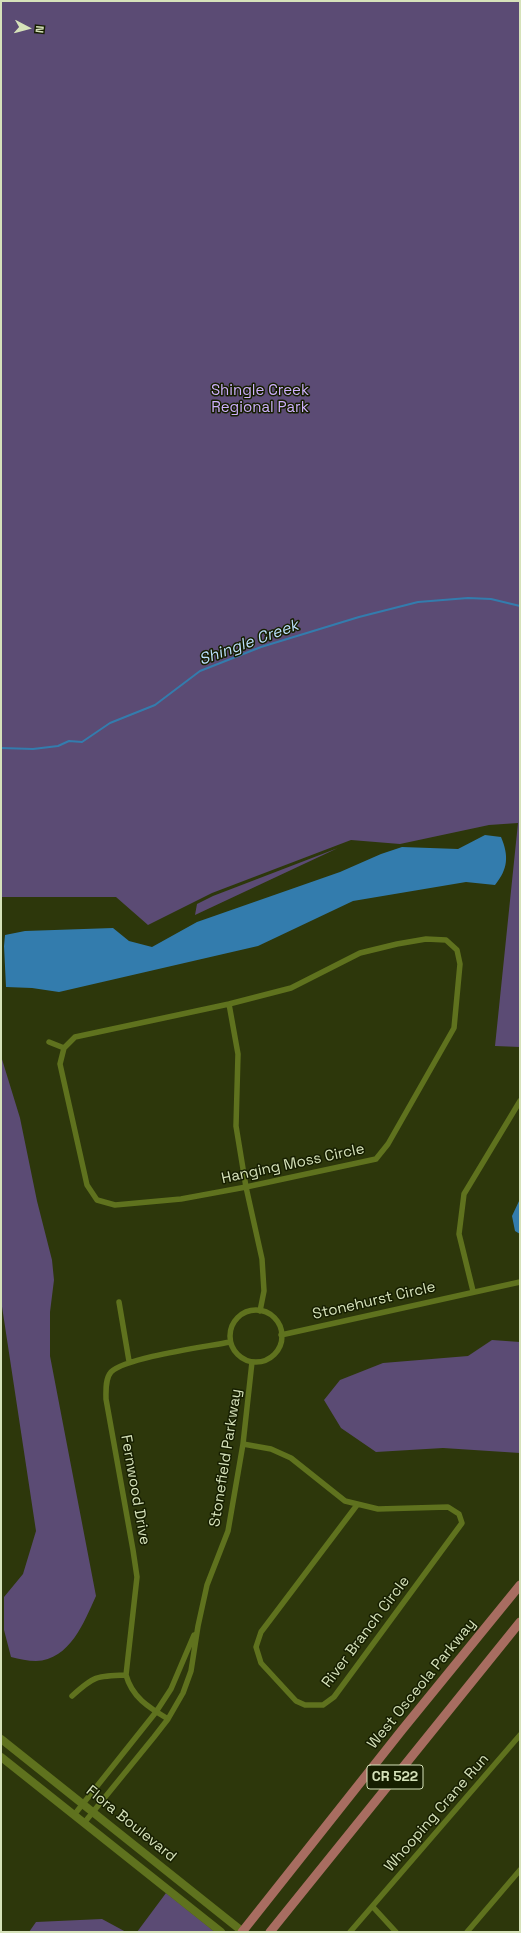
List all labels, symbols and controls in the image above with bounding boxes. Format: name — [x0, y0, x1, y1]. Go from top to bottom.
north arrow — [8, 8, 48, 48]
text: N — [33, 25, 47, 34]
park label: Shingle Creek Regional Park — [211, 382, 309, 417]
water label: Shingle Creek — [197, 616, 301, 670]
street label: Hanging Moss Circle — [220, 1140, 366, 1188]
street label: Stonehurst Circle — [311, 1278, 437, 1324]
street label: Stonefield Parkway — [206, 1388, 246, 1528]
street label: Fernwood Drive — [116, 1434, 154, 1546]
street label: River Branch Circle — [318, 1573, 414, 1691]
street label: West Osceola Parkway — [364, 1615, 480, 1753]
street label: Whooping Crane Run — [381, 1750, 493, 1876]
road number: CR 522 — [367, 1765, 423, 1789]
street label: Flora Boulevard — [82, 1782, 180, 1866]

